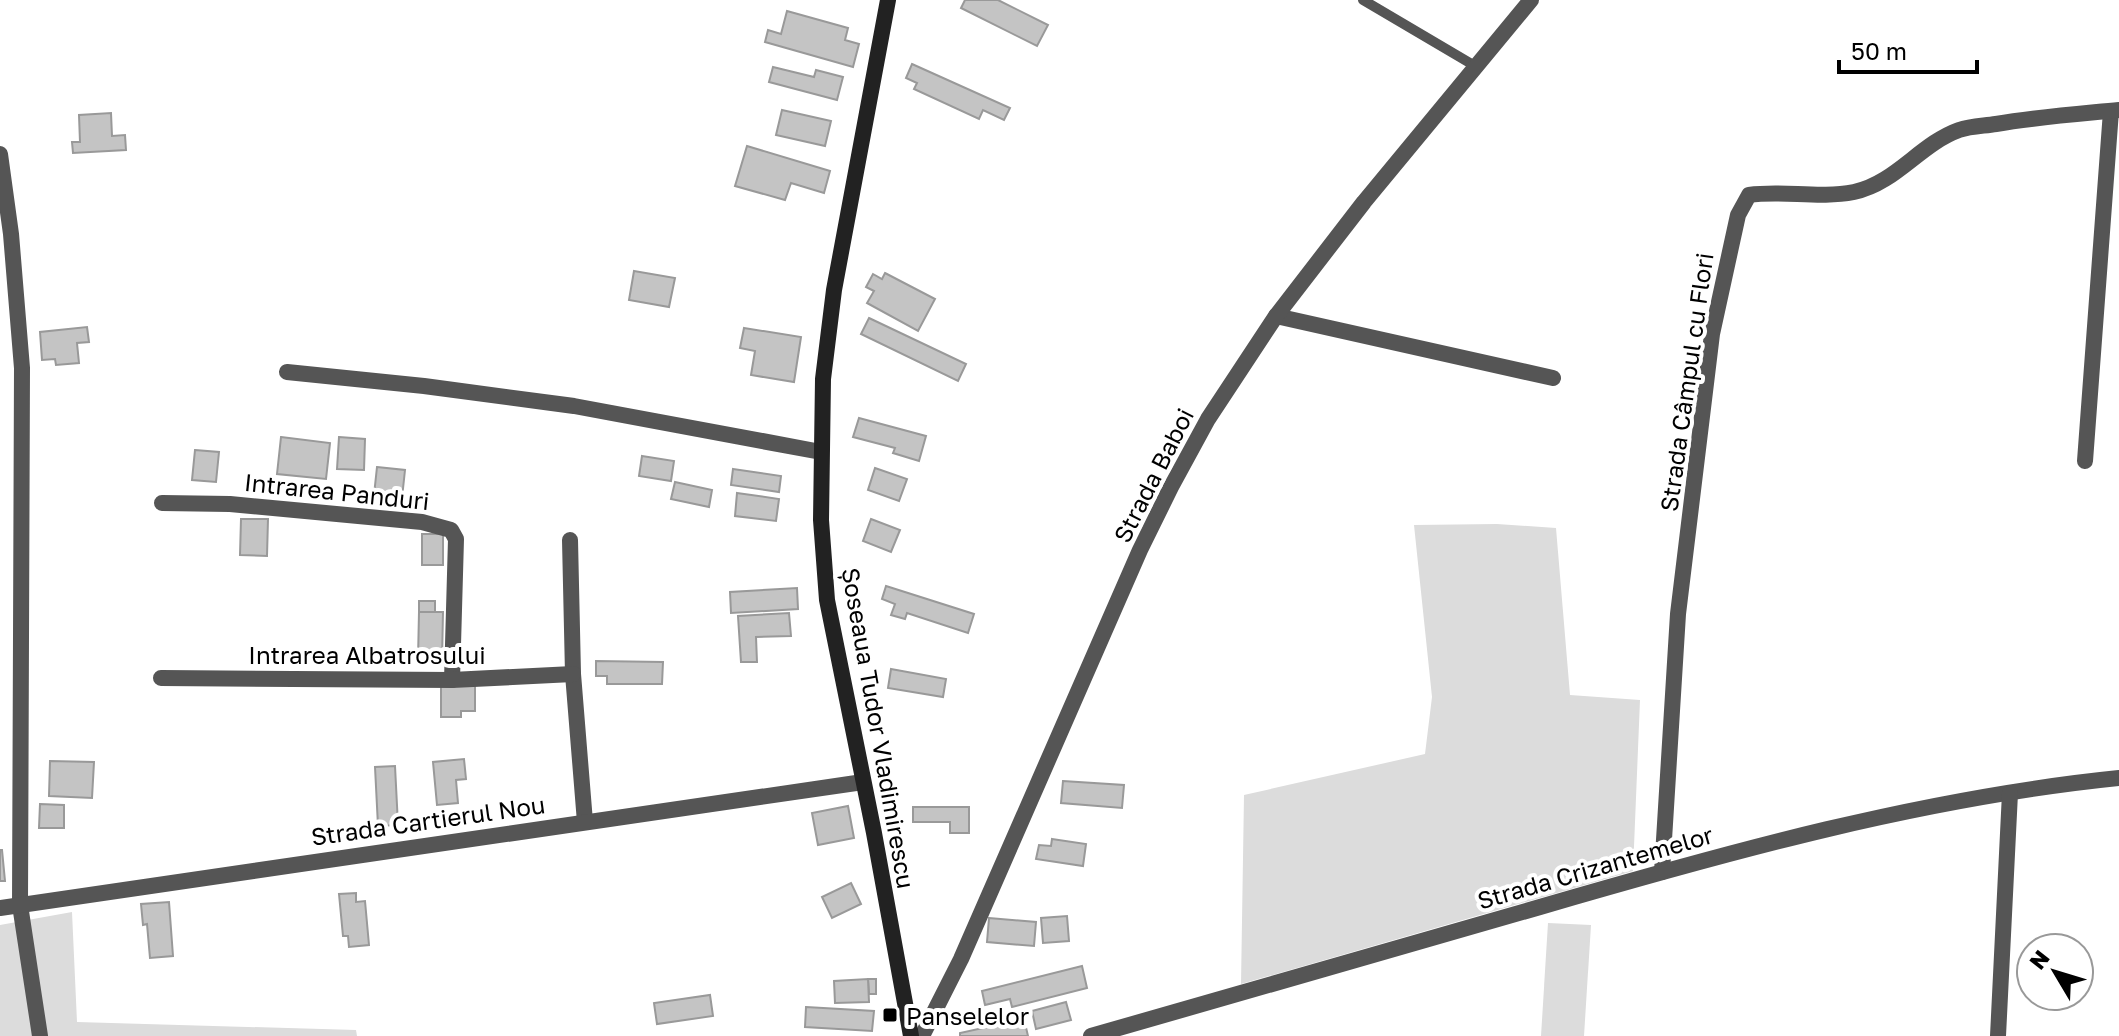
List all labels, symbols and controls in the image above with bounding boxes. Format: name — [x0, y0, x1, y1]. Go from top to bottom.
scale bar — [1839, 24, 1977, 74]
text: 50 m — [1851, 36, 1907, 65]
street label: Strada Câmpul cu Flori — [1653, 251, 1719, 513]
street label: Strada Baboi — [1107, 403, 1199, 547]
street label: Intrarea Panduri — [243, 467, 431, 515]
street label: Șoseaua Tudor Vladimirescu — [835, 565, 922, 891]
street label: Intrarea Albatrosului — [248, 640, 486, 669]
street label: Strada Cartierul Nou — [309, 789, 547, 851]
street label: Strada Crizantemelor — [1474, 819, 1716, 915]
north arrow — [2015, 932, 2095, 1012]
text: N — [2023, 944, 2055, 974]
place label: Panselelor — [906, 1001, 1029, 1030]
marker: Panselelor — [881, 1006, 899, 1024]

